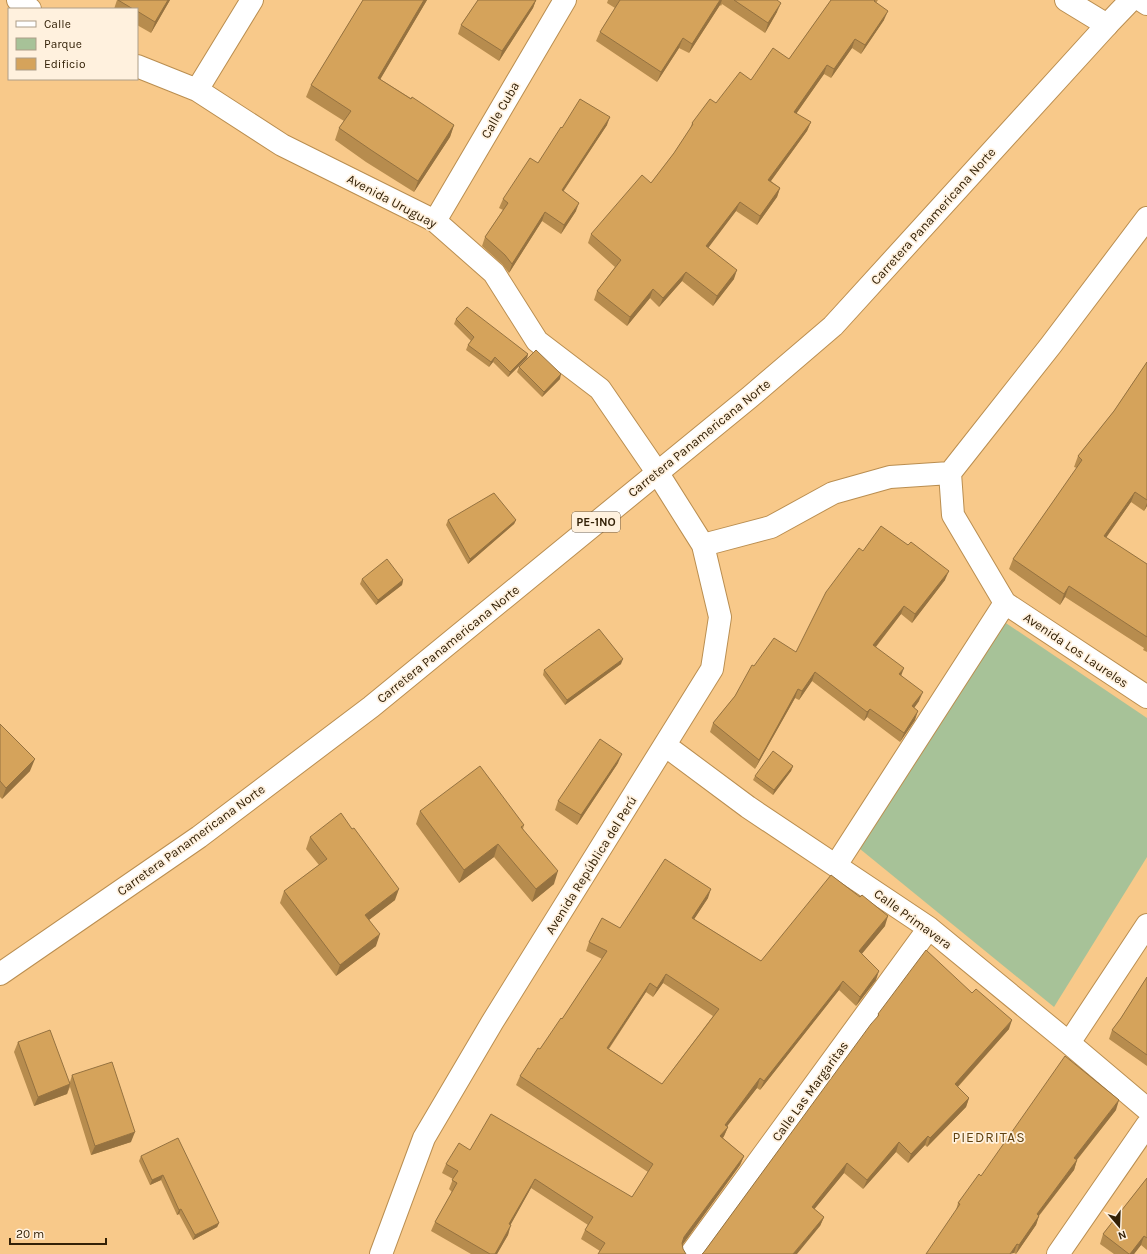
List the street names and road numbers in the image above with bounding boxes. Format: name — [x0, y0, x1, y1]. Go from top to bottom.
street label: Calle Cuba — [478, 79, 522, 141]
street label: Carretera Panamericana Norte — [868, 144, 999, 287]
street label: Avenida Uruguay — [345, 171, 439, 231]
street label: Carretera Panamericana Norte — [625, 376, 773, 500]
road number: PE-1NO — [572, 512, 620, 532]
street label: Carretera Panamericana Norte — [374, 582, 522, 706]
street label: Avenida Los Laureles — [1021, 609, 1131, 691]
street label: Carretera Panamericana Norte — [114, 781, 268, 899]
street label: Avenida República del Perú — [542, 793, 640, 937]
street label: Calle Primavera — [871, 886, 955, 952]
street label: Calle Las Margaritas — [769, 1038, 851, 1144]

